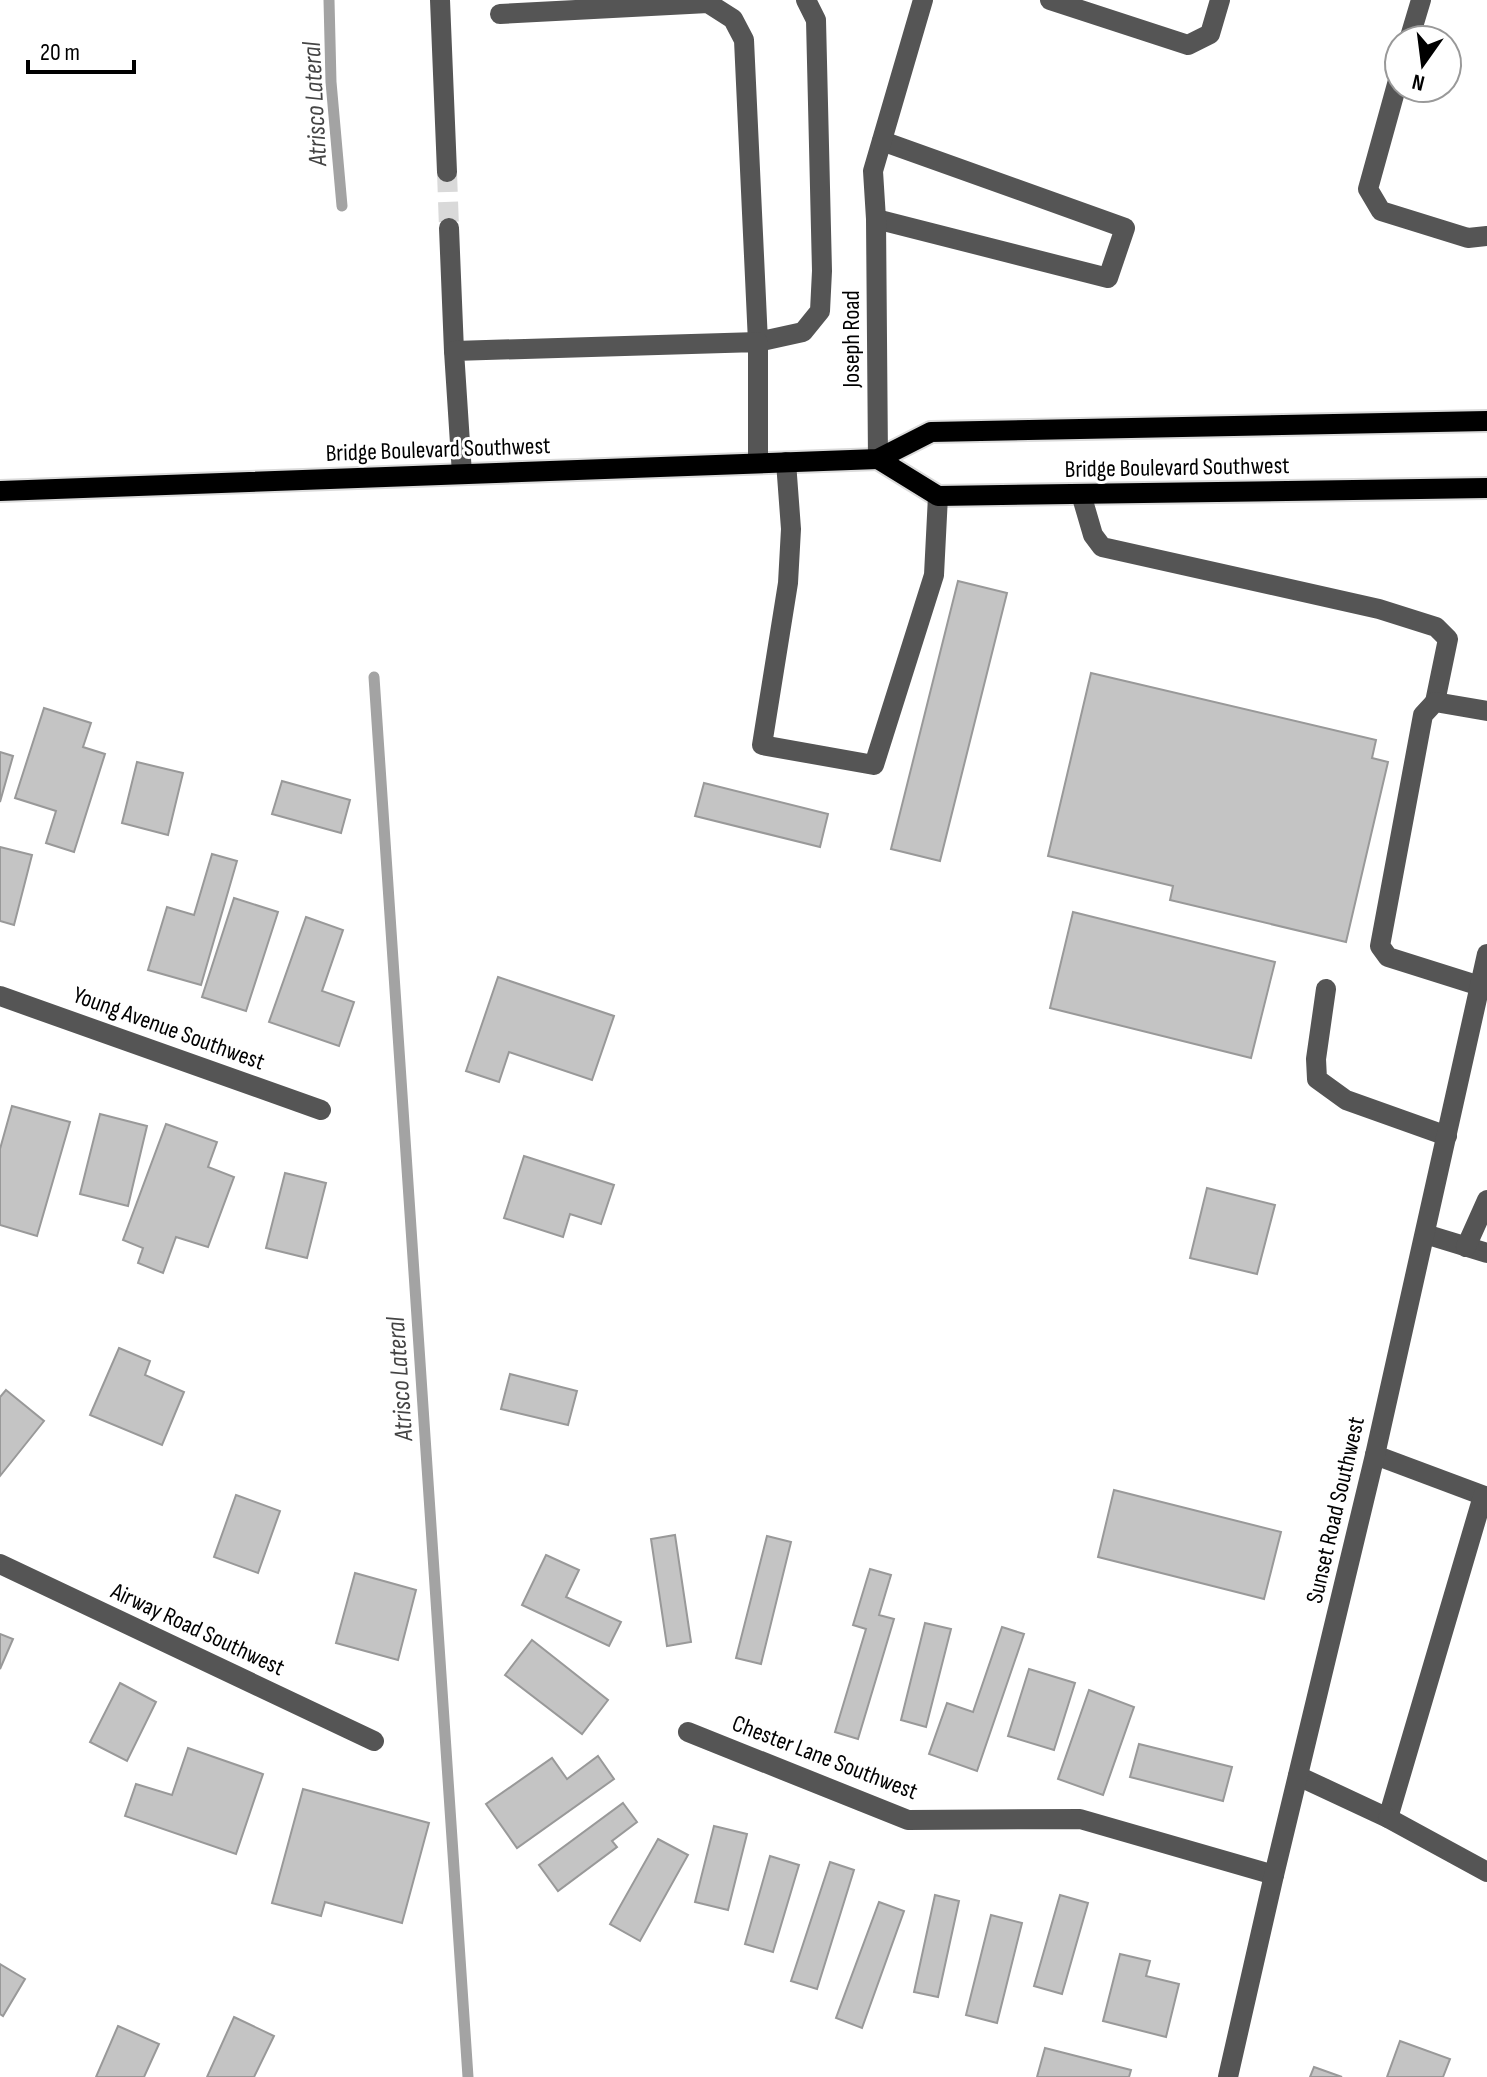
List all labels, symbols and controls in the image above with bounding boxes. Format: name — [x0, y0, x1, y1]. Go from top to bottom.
scale bar — [28, 24, 134, 74]
north arrow — [1383, 24, 1463, 104]
text: 20 m — [40, 38, 80, 67]
water label: Atrisco Lateral — [297, 40, 334, 168]
text: N — [1410, 67, 1427, 96]
street label: Joseph Road — [837, 290, 866, 389]
street label: Bridge Boulevard Southwest — [325, 431, 551, 468]
street label: Bridge Boulevard Southwest — [1064, 451, 1290, 484]
street label: Young Avenue Southwest — [69, 980, 269, 1077]
water label: Atrisco Lateral — [381, 1315, 420, 1443]
street label: Sunset Road Southwest — [1300, 1414, 1371, 1606]
street label: Airway Road Southwest — [106, 1576, 289, 1682]
street label: Chester Lane Southwest — [728, 1709, 922, 1806]

